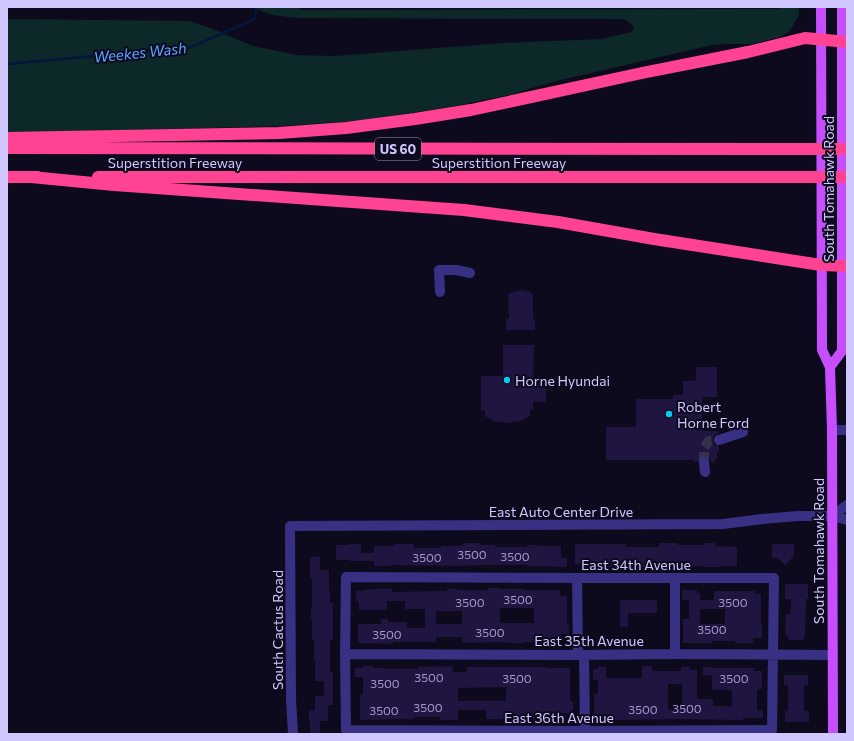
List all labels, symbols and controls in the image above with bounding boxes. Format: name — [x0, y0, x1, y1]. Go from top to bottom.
water label: Weekes Wash — [93, 38, 187, 66]
street label: South Tomahawk Road — [820, 116, 837, 262]
road number: US 60 — [375, 138, 421, 160]
street label: Superstition Freeway — [108, 154, 242, 171]
street label: Superstition Freeway — [432, 154, 566, 171]
place label: Horne Hyundai — [515, 372, 610, 389]
marker: Horne Hyundai — [502, 375, 512, 385]
place label: Robert Horne Ford — [677, 398, 749, 431]
marker: Robert Horne Ford — [664, 409, 674, 419]
street label: South Tomahawk Road — [810, 478, 827, 624]
street label: East Auto Center Drive — [489, 503, 633, 520]
house number: 3500 — [457, 547, 487, 561]
house number: 3500 — [500, 549, 530, 563]
house number: 3500 — [412, 550, 442, 564]
street label: East 34th Avenue — [581, 556, 691, 573]
street label: South Cactus Road — [269, 570, 286, 690]
house number: 3500 — [503, 592, 533, 606]
house number: 3500 — [455, 595, 485, 609]
house number: 3500 — [718, 595, 748, 609]
house number: 3500 — [697, 622, 727, 636]
house number: 3500 — [475, 625, 505, 639]
house number: 3500 — [372, 627, 402, 641]
street label: East 35th Avenue — [534, 632, 644, 649]
house number: 3500 — [414, 670, 444, 684]
house number: 3500 — [502, 671, 532, 685]
house number: 3500 — [719, 671, 749, 685]
house number: 3500 — [370, 676, 400, 690]
house number: 3500 — [413, 700, 443, 714]
house number: 3500 — [672, 701, 702, 715]
house number: 3500 — [628, 702, 658, 716]
house number: 3500 — [369, 703, 399, 717]
street label: East 36th Avenue — [504, 709, 614, 726]

